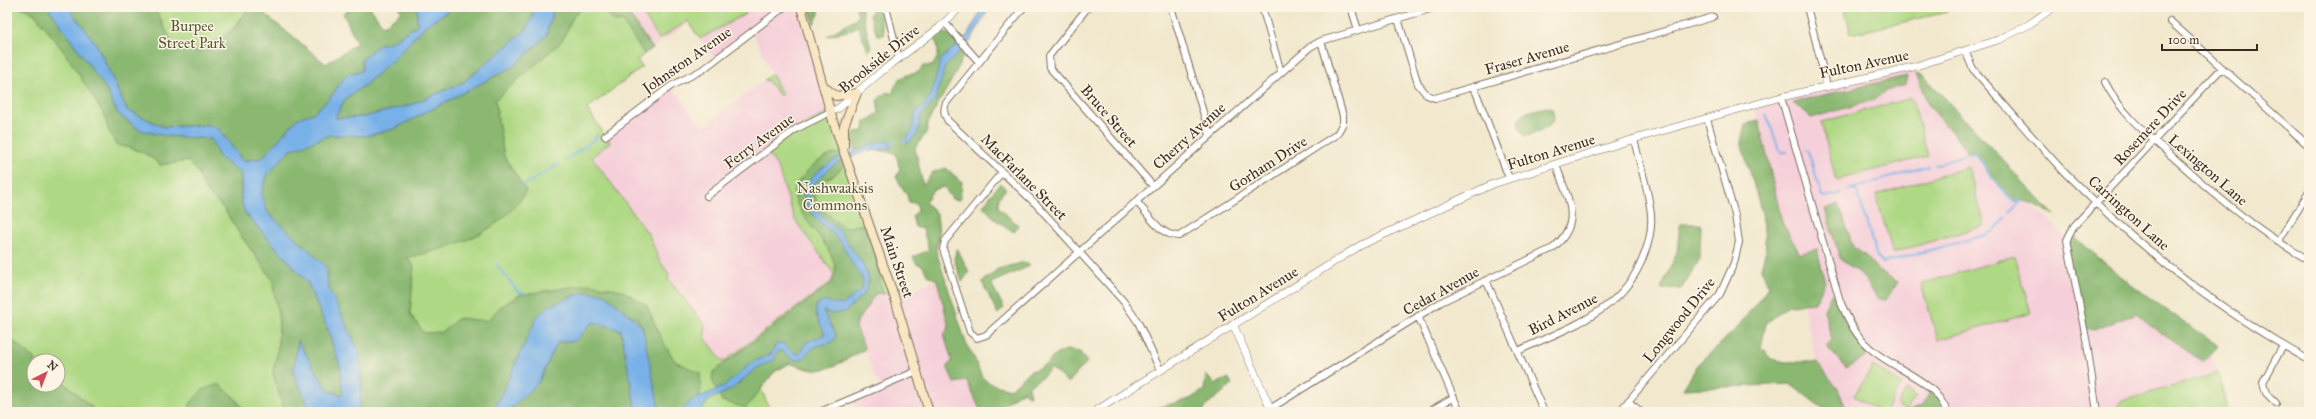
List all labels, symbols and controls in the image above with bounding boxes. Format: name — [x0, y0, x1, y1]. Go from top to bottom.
park label: Burpee Street Park — [158, 17, 226, 52]
street label: Brookside Drive — [835, 21, 923, 97]
street label: Johnston Avenue — [637, 23, 736, 99]
scale bar — [2162, 26, 2257, 52]
text: 100 m — [2168, 33, 2199, 47]
street label: Fraser Avenue — [1483, 37, 1571, 79]
street label: Fulton Avenue — [1818, 46, 1910, 82]
street label: Bruce Street — [1077, 81, 1141, 151]
street label: Rosemere Drive — [2110, 85, 2190, 169]
street label: Cherry Avenue — [1149, 99, 1229, 173]
street label: Ferry Avenue — [720, 110, 798, 172]
street label: MacFarlane Street — [977, 130, 1071, 224]
street label: Fulton Avenue — [1505, 130, 1597, 174]
street label: Lexington Lane — [2165, 131, 2251, 209]
street label: Gorham Drive — [1226, 132, 1310, 196]
street label: Carrington Lane — [2085, 172, 2173, 254]
park label: Nashwaaksis Commons — [797, 179, 873, 214]
street label: Main Street — [876, 224, 918, 301]
street label: Fulton Avenue — [1215, 262, 1301, 326]
street label: Cedar Avenue — [1400, 263, 1482, 319]
street label: Longwood Drive — [1639, 274, 1719, 366]
street label: Bird Avenue — [1525, 289, 1601, 339]
north arrow — [26, 353, 66, 393]
text: N — [45, 358, 61, 374]

